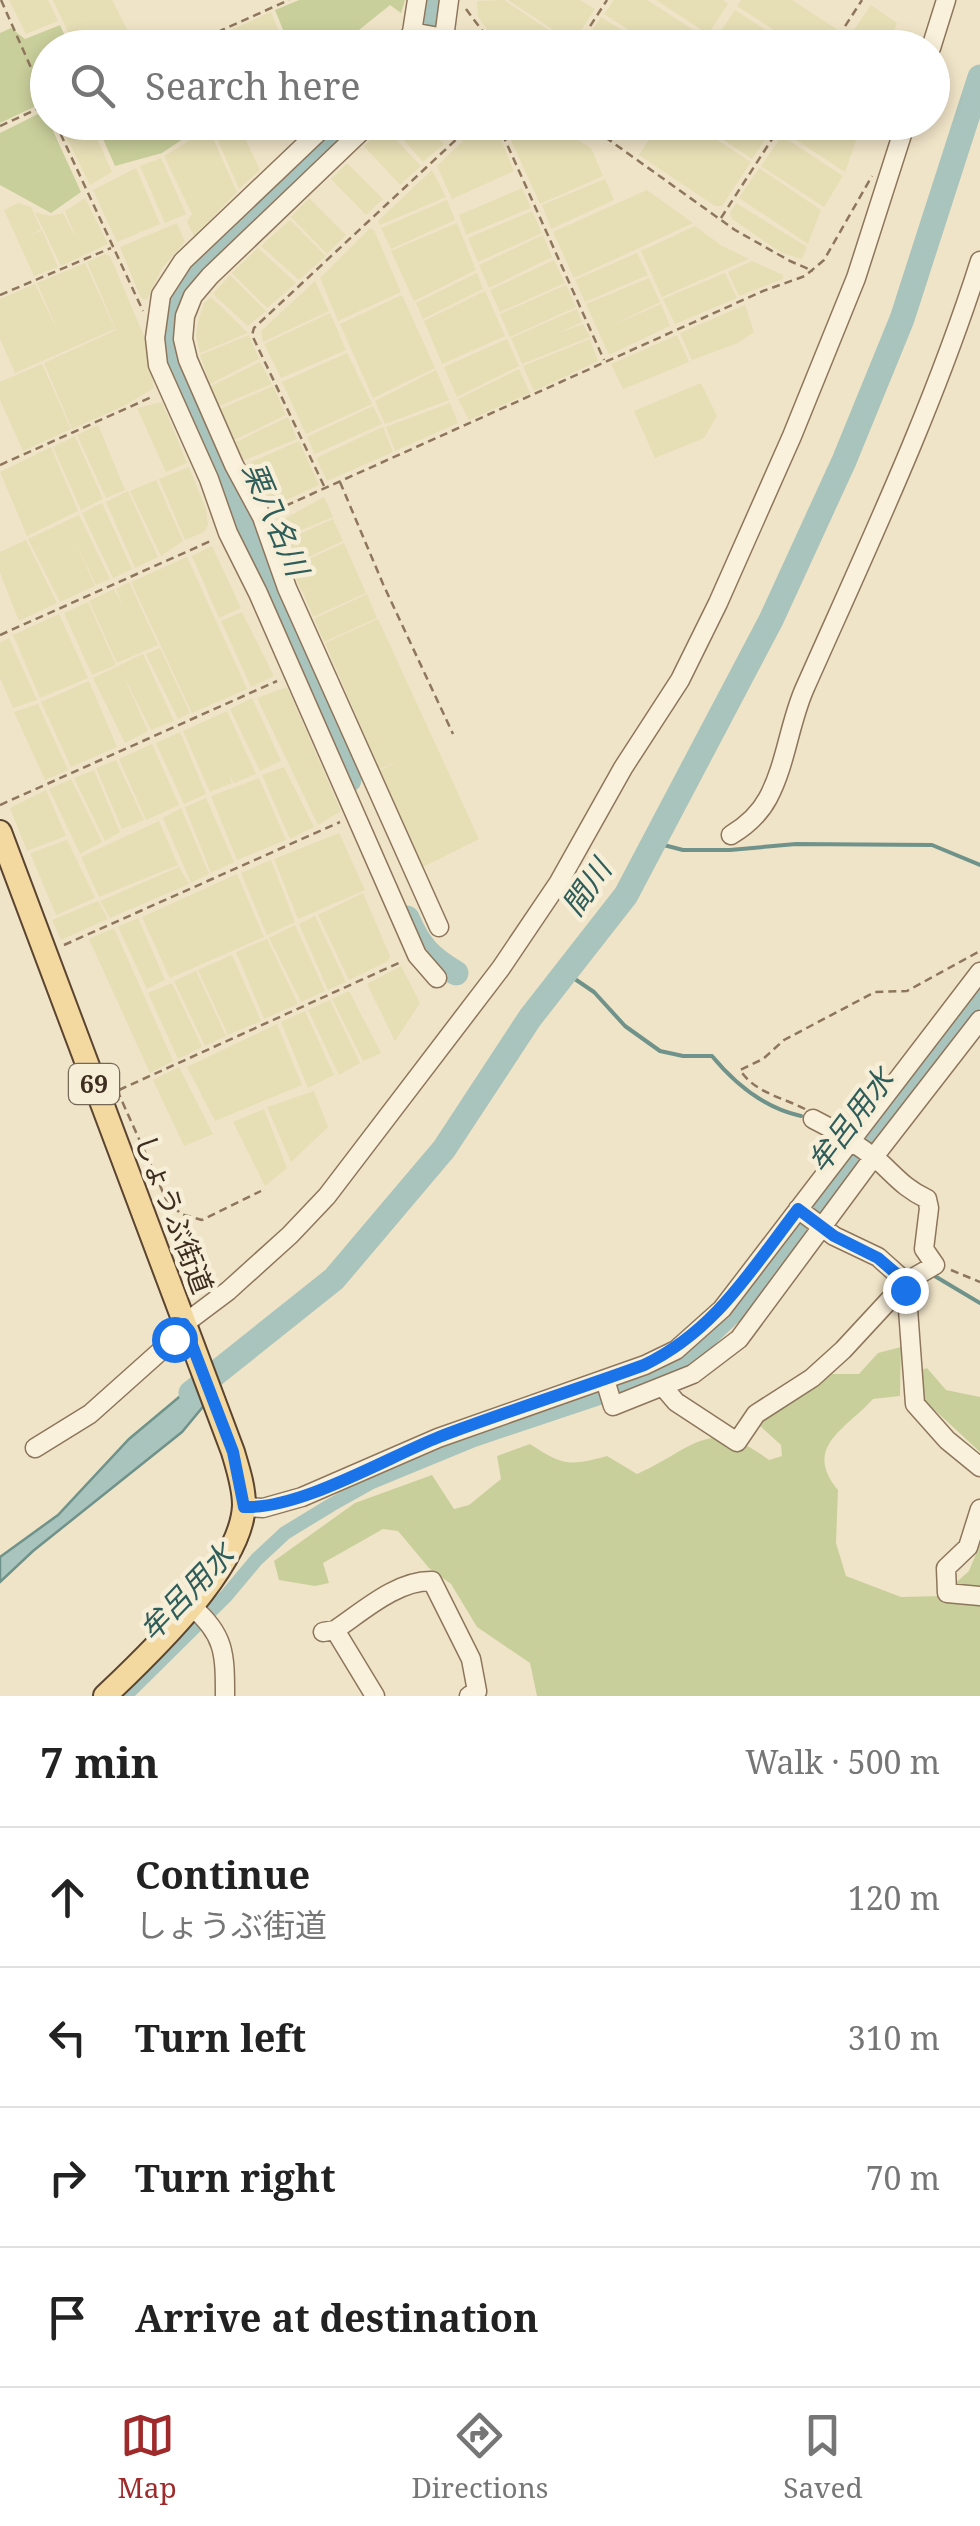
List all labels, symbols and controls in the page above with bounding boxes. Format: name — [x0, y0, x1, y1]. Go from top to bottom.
search box — [30, 30, 950, 140]
icon: search — [65, 58, 120, 113]
text: Search here — [145, 59, 361, 111]
water label: 栗八名川 — [234, 455, 320, 584]
water label: 間川 — [552, 848, 621, 923]
water label: 牟呂用水 — [797, 1057, 904, 1180]
road number: 69 — [69, 1064, 119, 1104]
street label: しょうぶ街道 — [127, 1128, 223, 1299]
route end — [883, 1268, 929, 1314]
route start — [152, 1317, 198, 1363]
water label: 牟呂用水 — [129, 1532, 244, 1649]
text: 7 min — [40, 1733, 159, 1790]
text: Walk · 500 m — [745, 1740, 940, 1783]
text: Continue — [135, 1848, 310, 1900]
icon: ahead — [40, 1870, 95, 1925]
text: 120 m — [848, 1876, 940, 1919]
text: しょうぶ街道 — [135, 1903, 327, 1946]
icon: left — [40, 2010, 95, 2065]
text: Turn left — [135, 2011, 306, 2063]
text: 310 m — [848, 2016, 940, 2059]
icon: right — [40, 2150, 95, 2205]
text: Turn right — [135, 2151, 336, 2203]
text: 70 m — [866, 2156, 940, 2199]
icon: arrive — [40, 2290, 95, 2345]
text: Arrive at destination — [135, 2291, 539, 2343]
tab: Map — [117, 2408, 177, 2506]
tab: Directions — [411, 2408, 548, 2506]
tab: Saved — [783, 2408, 863, 2506]

